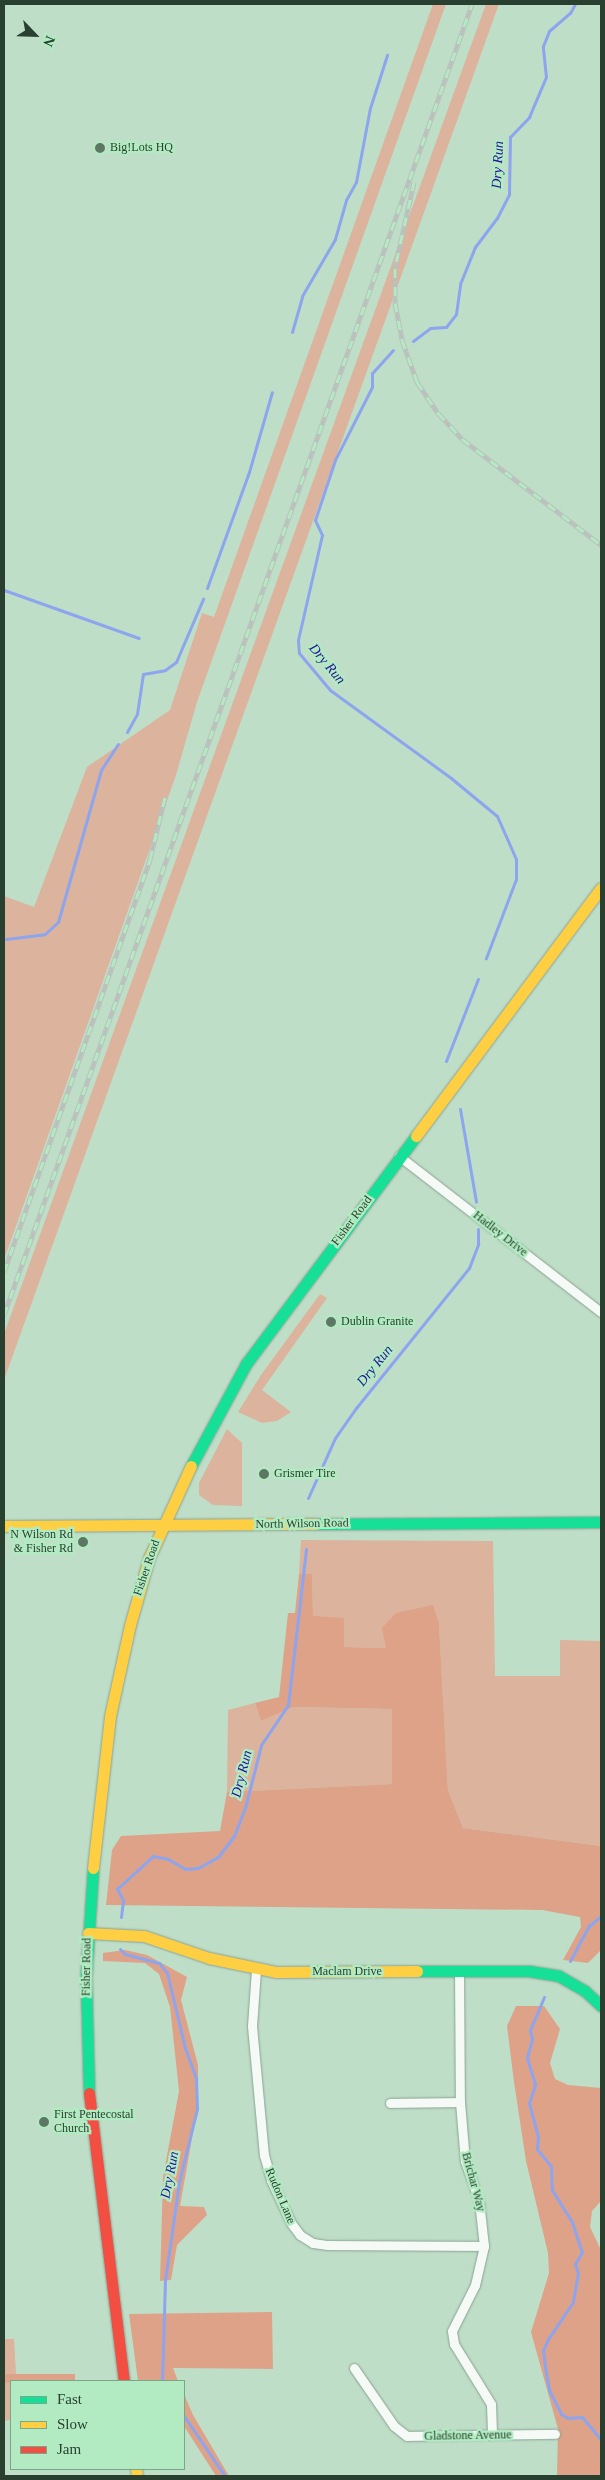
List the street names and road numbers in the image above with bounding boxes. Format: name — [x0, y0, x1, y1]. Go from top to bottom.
street label: Fisher Road — [329, 1193, 375, 1249]
street label: Hadley Drive — [470, 1208, 530, 1260]
street label: North Wilson Road — [255, 1516, 349, 1532]
street label: Fisher Road — [131, 1538, 163, 1598]
street label: Fisher Road — [79, 1938, 95, 1996]
street label: Maclam Drive — [312, 1965, 382, 1979]
street label: Brichar Way — [458, 2151, 488, 2213]
street label: Rudon Lane — [262, 2166, 298, 2226]
street label: Gladstone Avenue — [424, 2428, 512, 2444]

